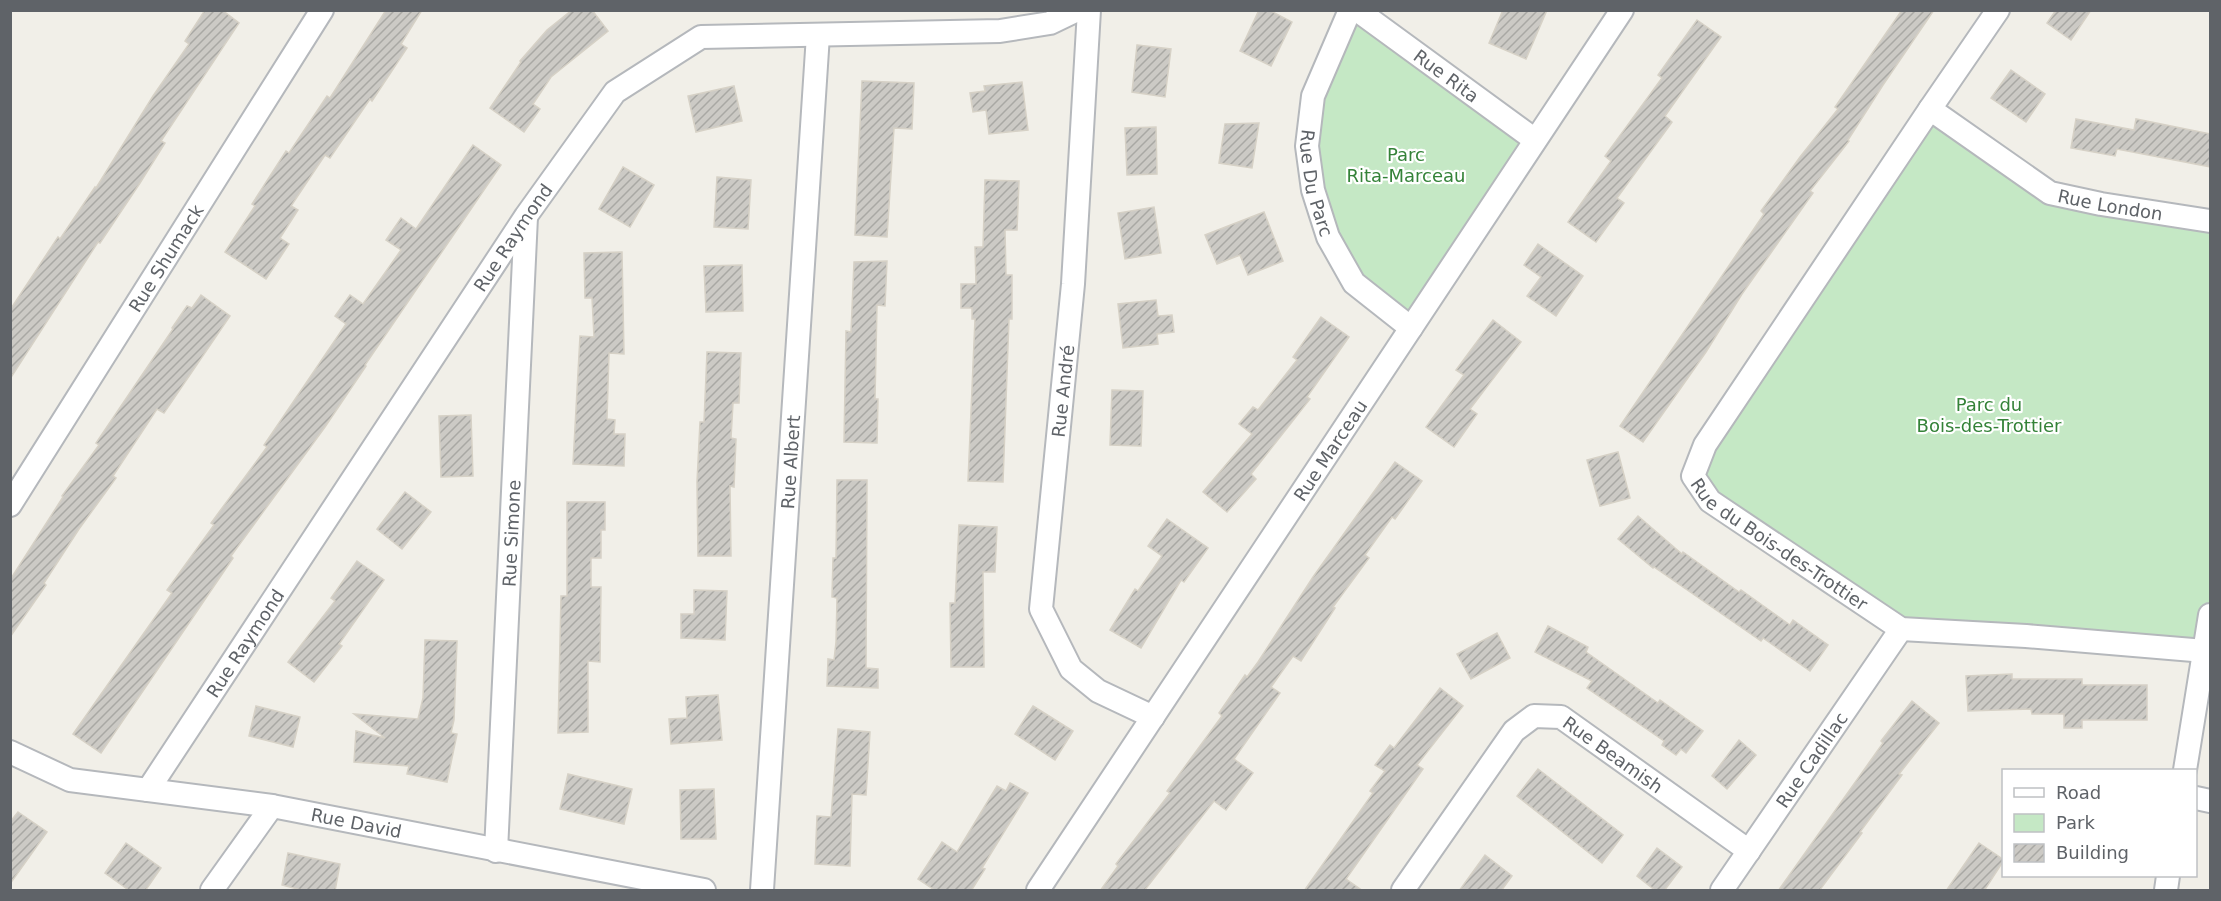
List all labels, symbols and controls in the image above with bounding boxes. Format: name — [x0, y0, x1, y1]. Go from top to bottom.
street label: Rue Rita — [1410, 45, 1483, 106]
street label: Rue Du Parc — [1296, 128, 1338, 239]
park label: Parc Rita-Marceau — [1346, 144, 1466, 186]
street label: Rue Raymond — [469, 180, 556, 295]
street label: Rue London — [2056, 185, 2164, 224]
street label: Rue Shumack — [124, 200, 208, 316]
street label: Rue André — [1048, 344, 1078, 438]
park label: Parc du Bois-des-Trottier — [1917, 394, 2062, 436]
street label: Rue Marceau — [1289, 396, 1371, 505]
street label: Rue Albert — [776, 414, 804, 510]
street label: Rue du Bois-des-Trottier — [1687, 474, 1872, 615]
street label: Rue Simone — [498, 479, 524, 588]
street label: Rue Raymond — [202, 585, 288, 701]
street label: Rue Cadillac — [1771, 708, 1851, 811]
street label: Rue Beamish — [1559, 711, 1667, 797]
legend — [2002, 769, 2197, 877]
text: Road — [2056, 782, 2101, 803]
street label: Rue David — [309, 803, 404, 842]
text: Park — [2056, 812, 2095, 833]
text: Building — [2056, 842, 2129, 863]

